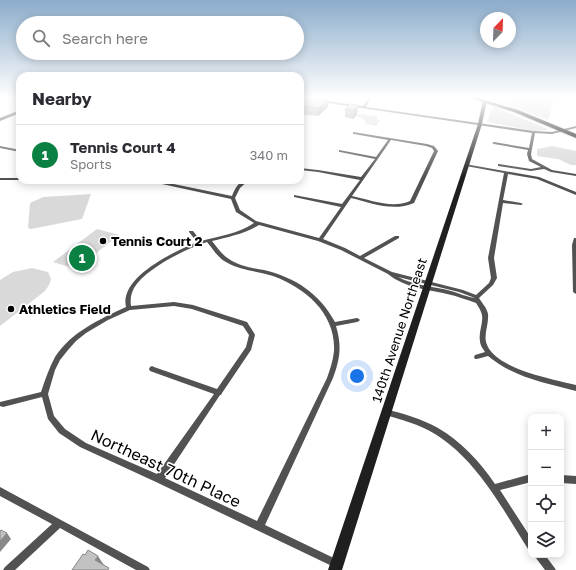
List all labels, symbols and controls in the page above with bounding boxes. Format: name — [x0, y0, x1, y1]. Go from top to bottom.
north arrow — [480, 12, 516, 48]
search box — [16, 16, 304, 60]
icon: search — [30, 27, 52, 49]
text: Search here — [62, 29, 148, 47]
text: Nearby — [32, 88, 92, 109]
text: Tennis Court 4 — [70, 138, 176, 156]
text: 1 — [42, 147, 48, 163]
text: 340 m — [250, 147, 288, 163]
text: Sports — [70, 156, 112, 172]
place label: Tennis Court 2 — [111, 233, 202, 249]
marker: Tennis Court 2 — [98, 236, 108, 246]
pin: 1 — [69, 243, 95, 273]
street label: 140th Avenue Northeast — [368, 256, 430, 404]
place label: Athletics Field — [19, 301, 111, 317]
marker: Athletics Field — [6, 304, 16, 314]
your location — [347, 366, 367, 386]
map controls — [528, 414, 564, 558]
button: + — [528, 414, 564, 450]
street label: Northeast 70th Place — [88, 424, 244, 512]
button: − — [528, 450, 564, 486]
button: locate — [528, 486, 564, 522]
button: layers — [528, 522, 564, 558]

